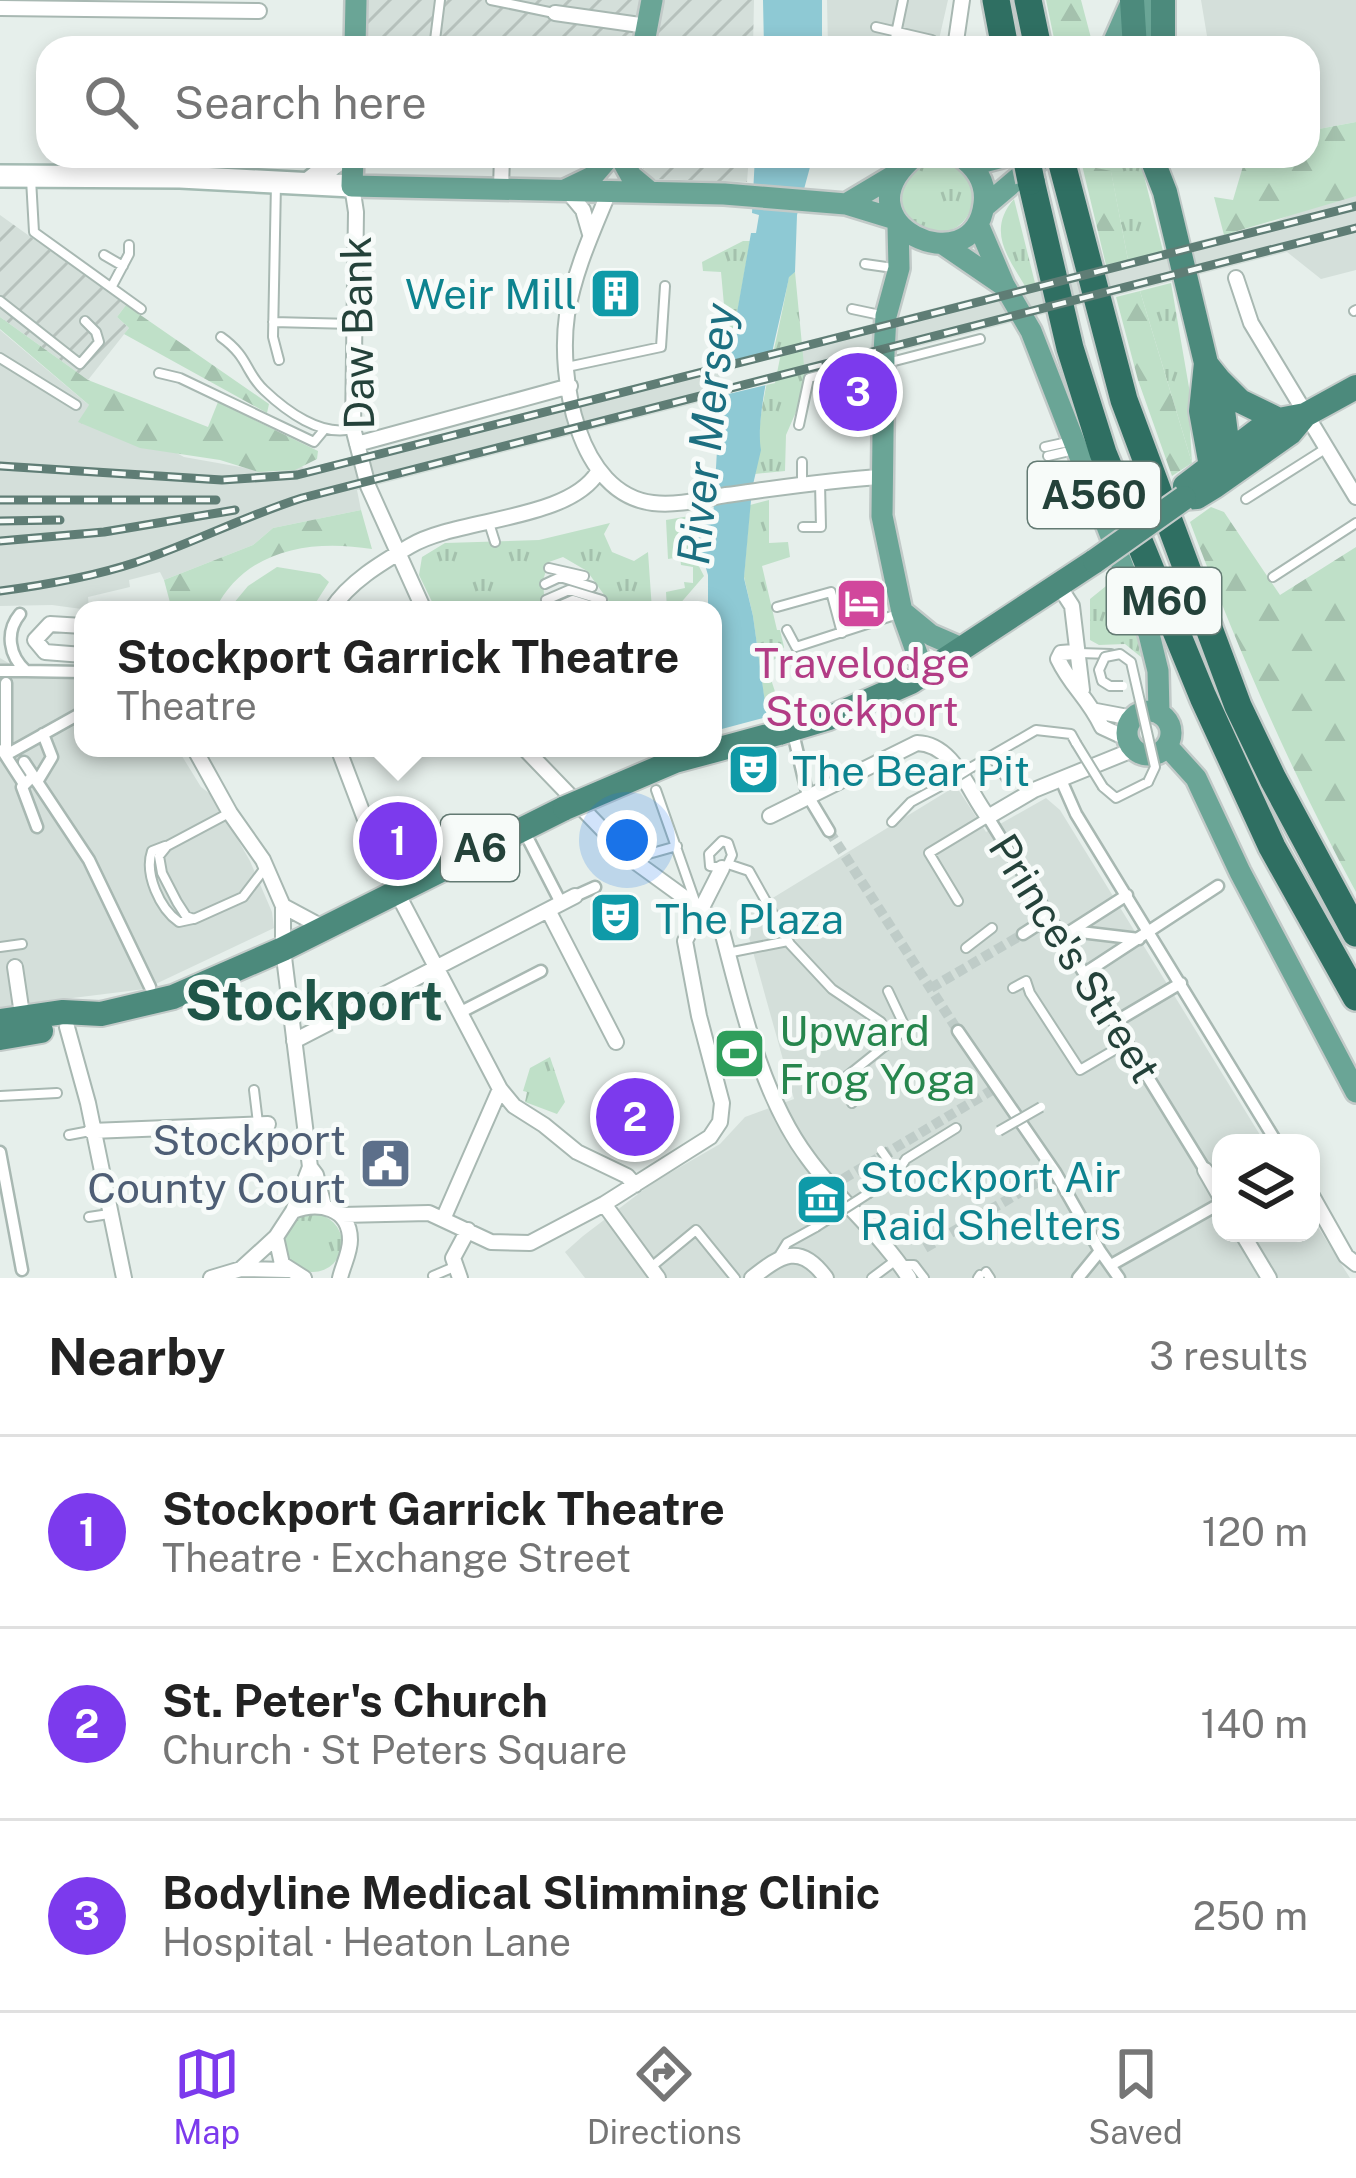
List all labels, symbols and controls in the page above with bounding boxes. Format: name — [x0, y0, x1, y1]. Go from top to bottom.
search box — [36, 36, 1320, 168]
icon: search — [78, 69, 144, 135]
text: Search here — [174, 76, 427, 129]
street label: Daw Bank — [331, 236, 383, 430]
building icon: Weir Mill — [588, 265, 644, 321]
place label: Weir Mill — [405, 269, 577, 318]
water label: River Mersey — [666, 300, 746, 567]
pin: 3 — [819, 347, 897, 437]
road number: A560 — [1028, 462, 1160, 528]
road number: M60 — [1107, 568, 1221, 634]
hotel icon: Travelodge Stockport — [834, 575, 890, 631]
popup — [74, 601, 722, 757]
text: Stockport Garrick Theatre — [117, 630, 679, 683]
place label: Travelodge Stockport — [754, 638, 970, 735]
text: Theatre — [117, 683, 257, 729]
theatre icon: The Bear Pit — [725, 742, 781, 798]
place label: The Bear Pit — [792, 746, 1030, 795]
pin: 1 — [359, 796, 437, 886]
your location — [597, 810, 657, 870]
road number: A6 — [441, 815, 519, 881]
street label: Prince's Street — [979, 825, 1171, 1091]
theatre icon: The Plaza — [588, 890, 644, 946]
place label: The Plaza — [655, 894, 844, 943]
district label: Stockport — [185, 969, 443, 1032]
place label: Upward Frog Yoga — [779, 1006, 975, 1103]
sports icon: Upward Frog Yoga — [712, 1026, 768, 1082]
pin: 2 — [596, 1072, 674, 1162]
place label: Stockport County Court — [87, 1115, 346, 1212]
map controls — [1212, 1134, 1320, 1242]
button: layers — [1212, 1134, 1320, 1242]
public building icon: Stockport County Court — [357, 1135, 413, 1191]
place label: Stockport Air Raid Shelters — [860, 1152, 1121, 1249]
museum icon: Stockport Air Raid Shelters — [793, 1172, 849, 1228]
text: Nearby — [48, 1327, 225, 1386]
text: 3 results — [1149, 1333, 1308, 1379]
text: Stockport Garrick Theatre — [162, 1482, 725, 1535]
text: 1 — [79, 1509, 95, 1555]
text: 120 m — [1202, 1509, 1308, 1555]
text: Theatre · Exchange Street — [162, 1535, 631, 1581]
text: St. Peter's Church — [162, 1674, 548, 1727]
text: 2 — [75, 1701, 99, 1747]
text: 140 m — [1201, 1701, 1308, 1747]
text: Church · St Peters Square — [162, 1727, 627, 1773]
text: Bodyline Medical Slimming Clinic — [162, 1866, 880, 1919]
text: 3 — [74, 1893, 100, 1939]
text: 250 m — [1193, 1893, 1308, 1939]
text: Hospital · Heaton Lane — [162, 1919, 571, 1965]
tab: Map — [173, 2041, 240, 2151]
tab: Directions — [587, 2041, 742, 2151]
tab: Saved — [1088, 2041, 1183, 2151]

